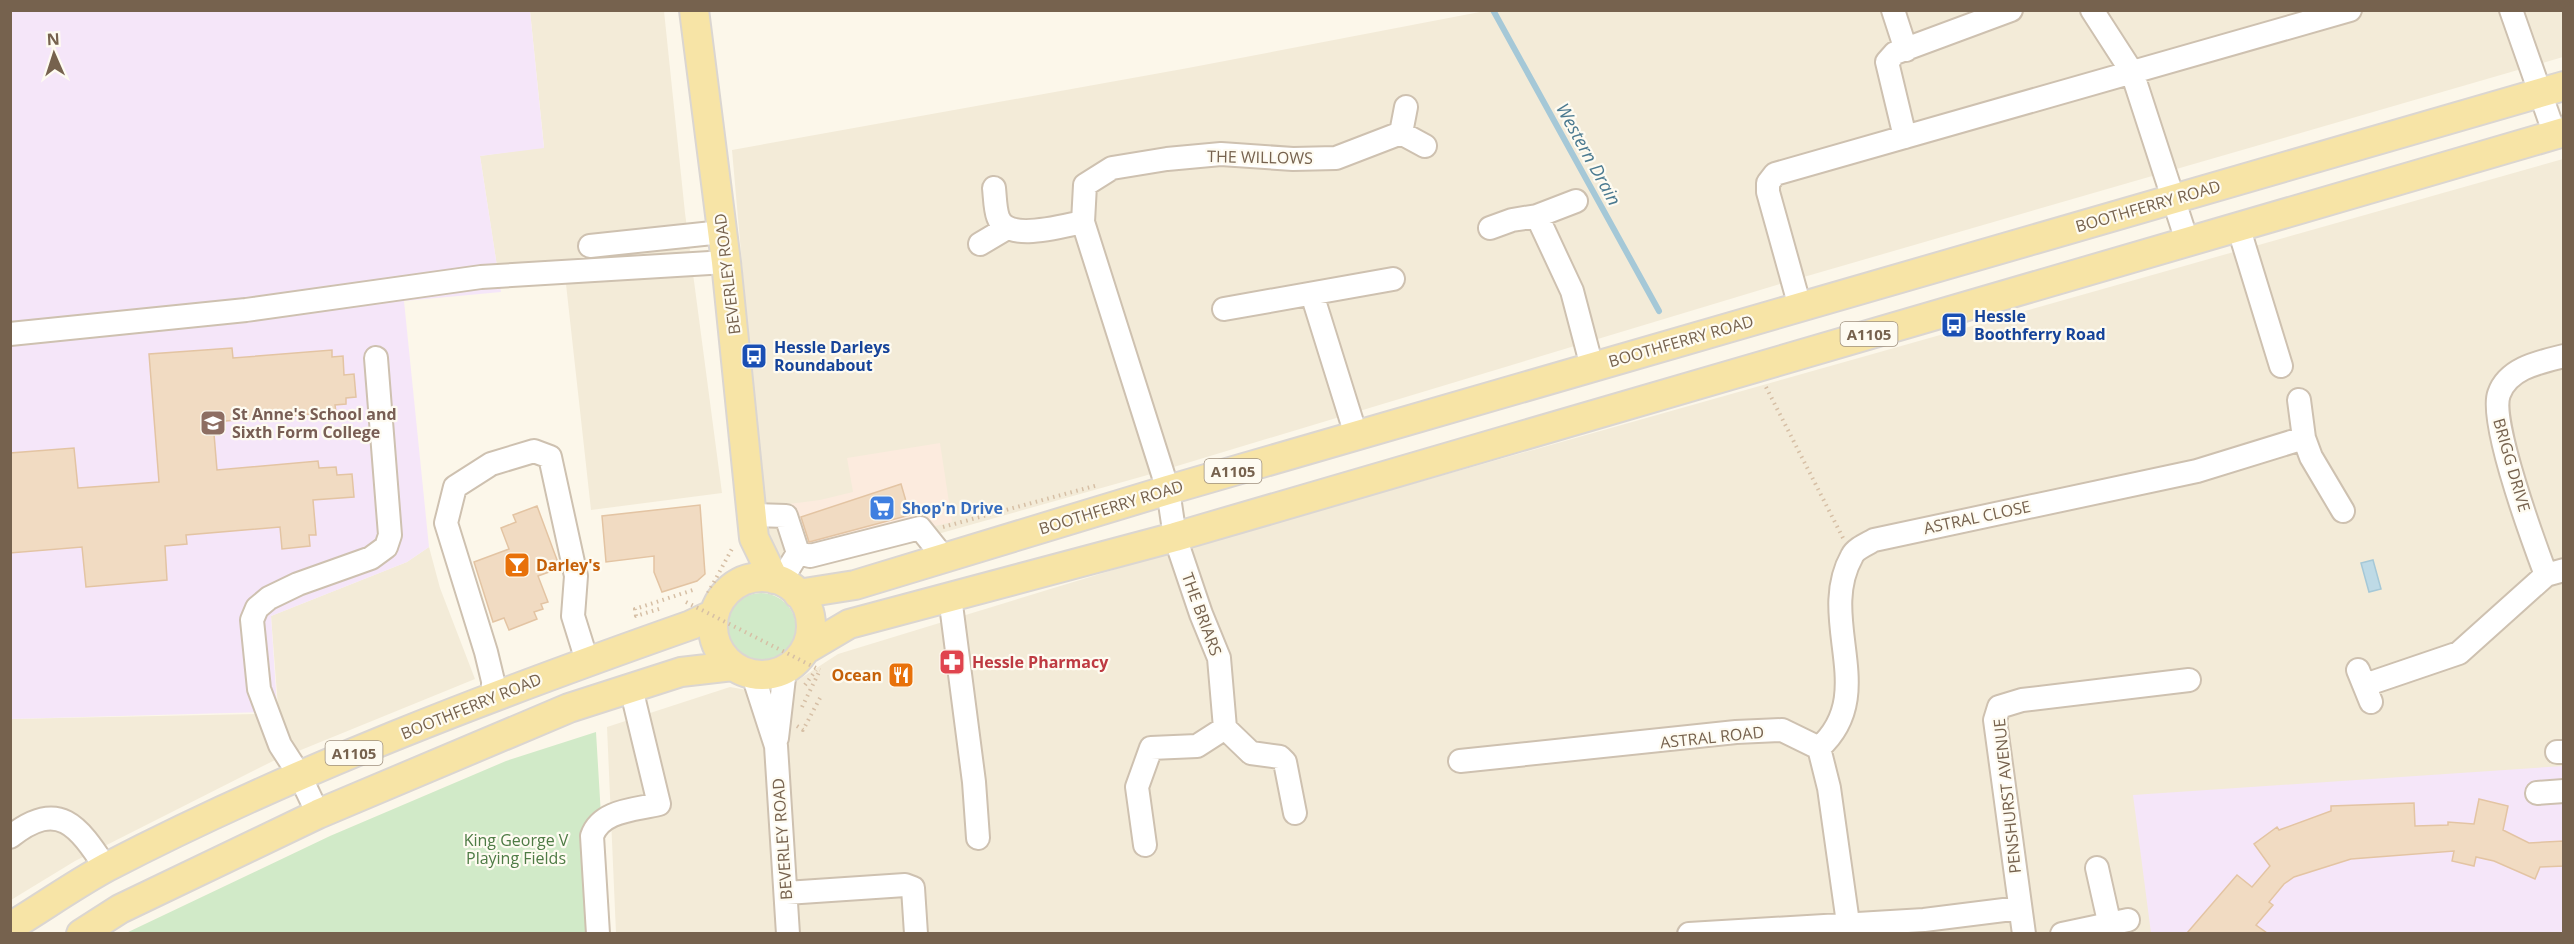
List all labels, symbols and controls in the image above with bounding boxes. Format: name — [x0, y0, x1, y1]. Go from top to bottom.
north arrow — [24, 24, 84, 84]
text: N — [46, 28, 60, 50]
water label: Western Drain — [1551, 99, 1627, 209]
street label: THE WILLOWS — [1207, 145, 1313, 169]
street label: BOOTHFERRY ROAD — [2073, 175, 2223, 237]
street label: BEVERLEY ROAD — [709, 212, 745, 336]
place label: Hessle Boothferry Road — [1974, 305, 2106, 345]
street label: BOOTHFERRY ROAD — [1606, 310, 1756, 372]
bus stop icon: Hessle Boothferry Road — [1939, 310, 1969, 340]
road number: A1105 — [1840, 322, 1898, 346]
place label: Hessle Darleys Roundabout — [774, 336, 890, 376]
bus stop icon: Hessle Darleys Roundabout — [739, 341, 769, 371]
place label: St Anne's School and Sixth Form College — [232, 403, 397, 443]
school or university icon: St Anne's School and Sixth Form College — [198, 408, 228, 438]
street label: BRIGG DRIVE — [2488, 416, 2536, 514]
road number: A1105 — [1204, 459, 1262, 483]
street label: BOOTHFERRY ROAD — [1036, 475, 1186, 539]
supermarket icon: Shop'n Drive — [867, 493, 897, 523]
street label: ASTRAL CLOSE — [1922, 495, 2032, 539]
place label: Shop'n Drive — [902, 497, 1003, 519]
bar icon: Darley's — [502, 550, 532, 580]
place label: Darley's — [536, 554, 600, 576]
street label: THE BRIARS — [1177, 569, 1227, 659]
pharmacy icon: Hessle Pharmacy — [937, 647, 967, 677]
place label: Hessle Pharmacy — [972, 651, 1109, 673]
restaurant icon: Ocean — [886, 660, 916, 690]
place label: Ocean — [831, 664, 882, 686]
street label: BOOTHFERRY ROAD — [397, 668, 545, 744]
street label: PENSHURST AVENUE — [1988, 717, 2026, 875]
street label: ASTRAL ROAD — [1659, 721, 1765, 753]
road number: A1105 — [326, 741, 382, 765]
street label: BEVERLEY ROAD — [767, 777, 797, 901]
park label: King George V Playing Fields — [464, 829, 569, 869]

